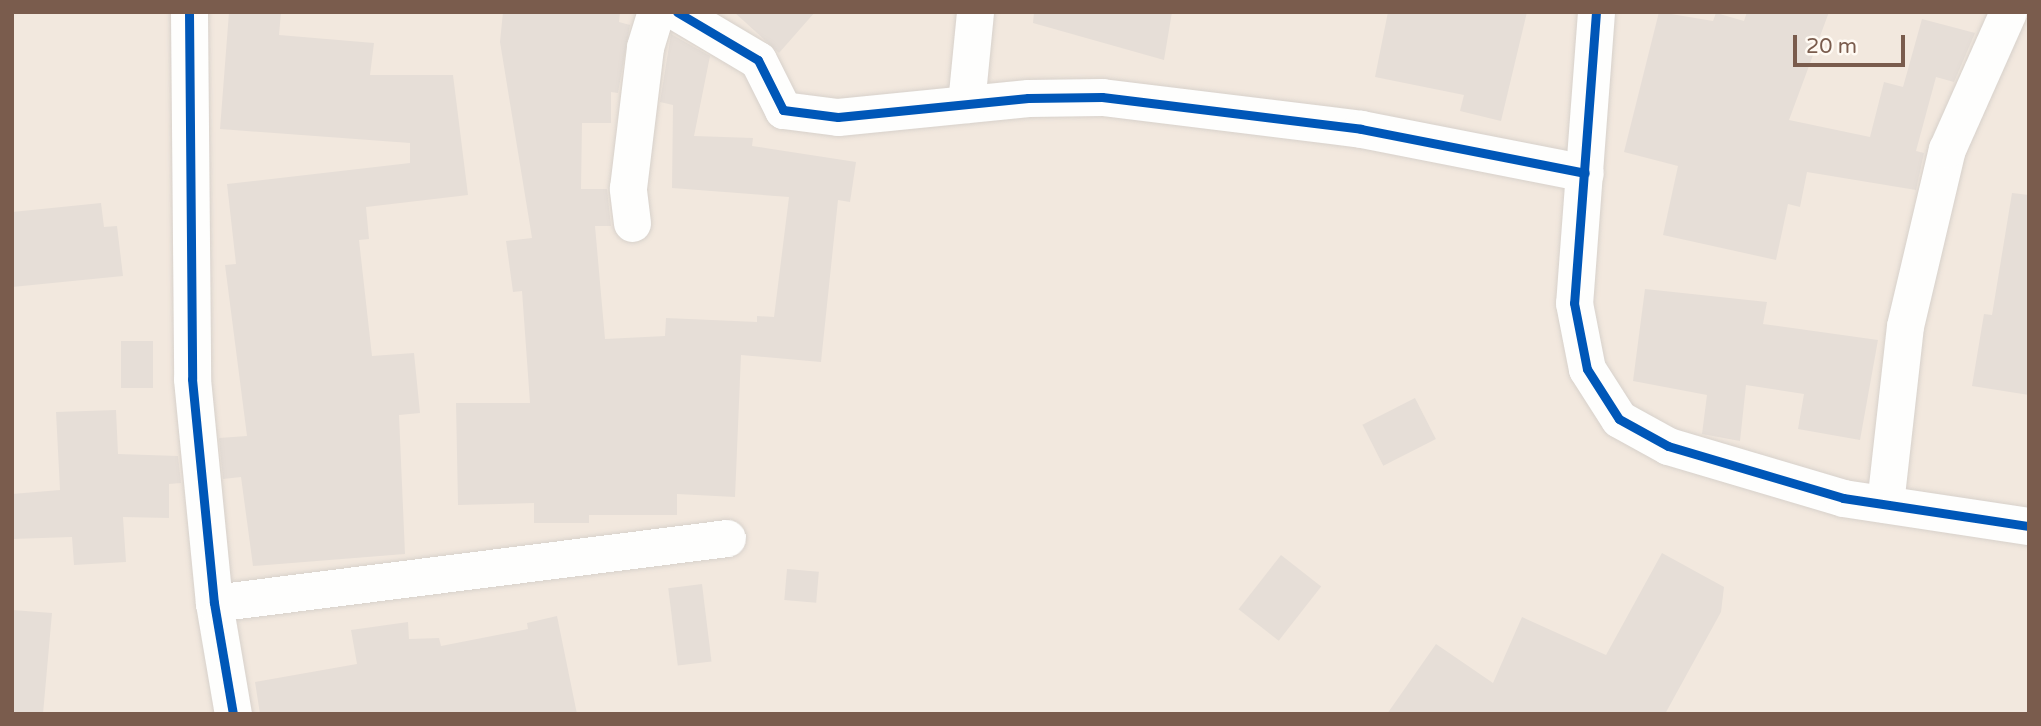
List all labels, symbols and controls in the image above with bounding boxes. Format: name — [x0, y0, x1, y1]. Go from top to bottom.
scale bar — [1796, 21, 1908, 65]
text: 20 m — [1806, 34, 1857, 59]

